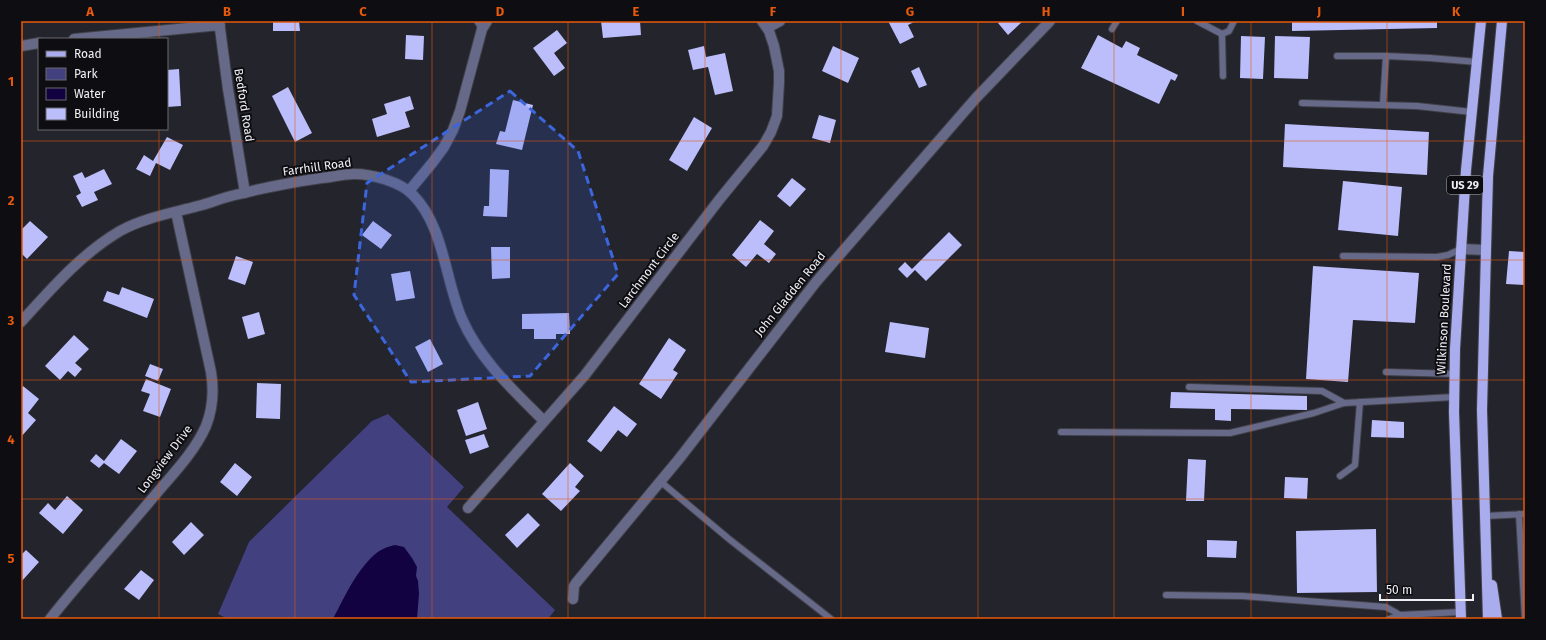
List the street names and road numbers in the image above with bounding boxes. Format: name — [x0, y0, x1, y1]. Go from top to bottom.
street label: Bedford Road — [231, 67, 257, 143]
street label: Farrhill Road — [282, 155, 352, 179]
road number: US 29 — [1447, 176, 1483, 194]
street label: Larchmont Circle — [616, 229, 682, 311]
street label: John Gladden Road — [752, 249, 828, 339]
street label: Wilkinson Boulevard — [1434, 263, 1454, 375]
street label: Longview Drive — [135, 422, 195, 496]

